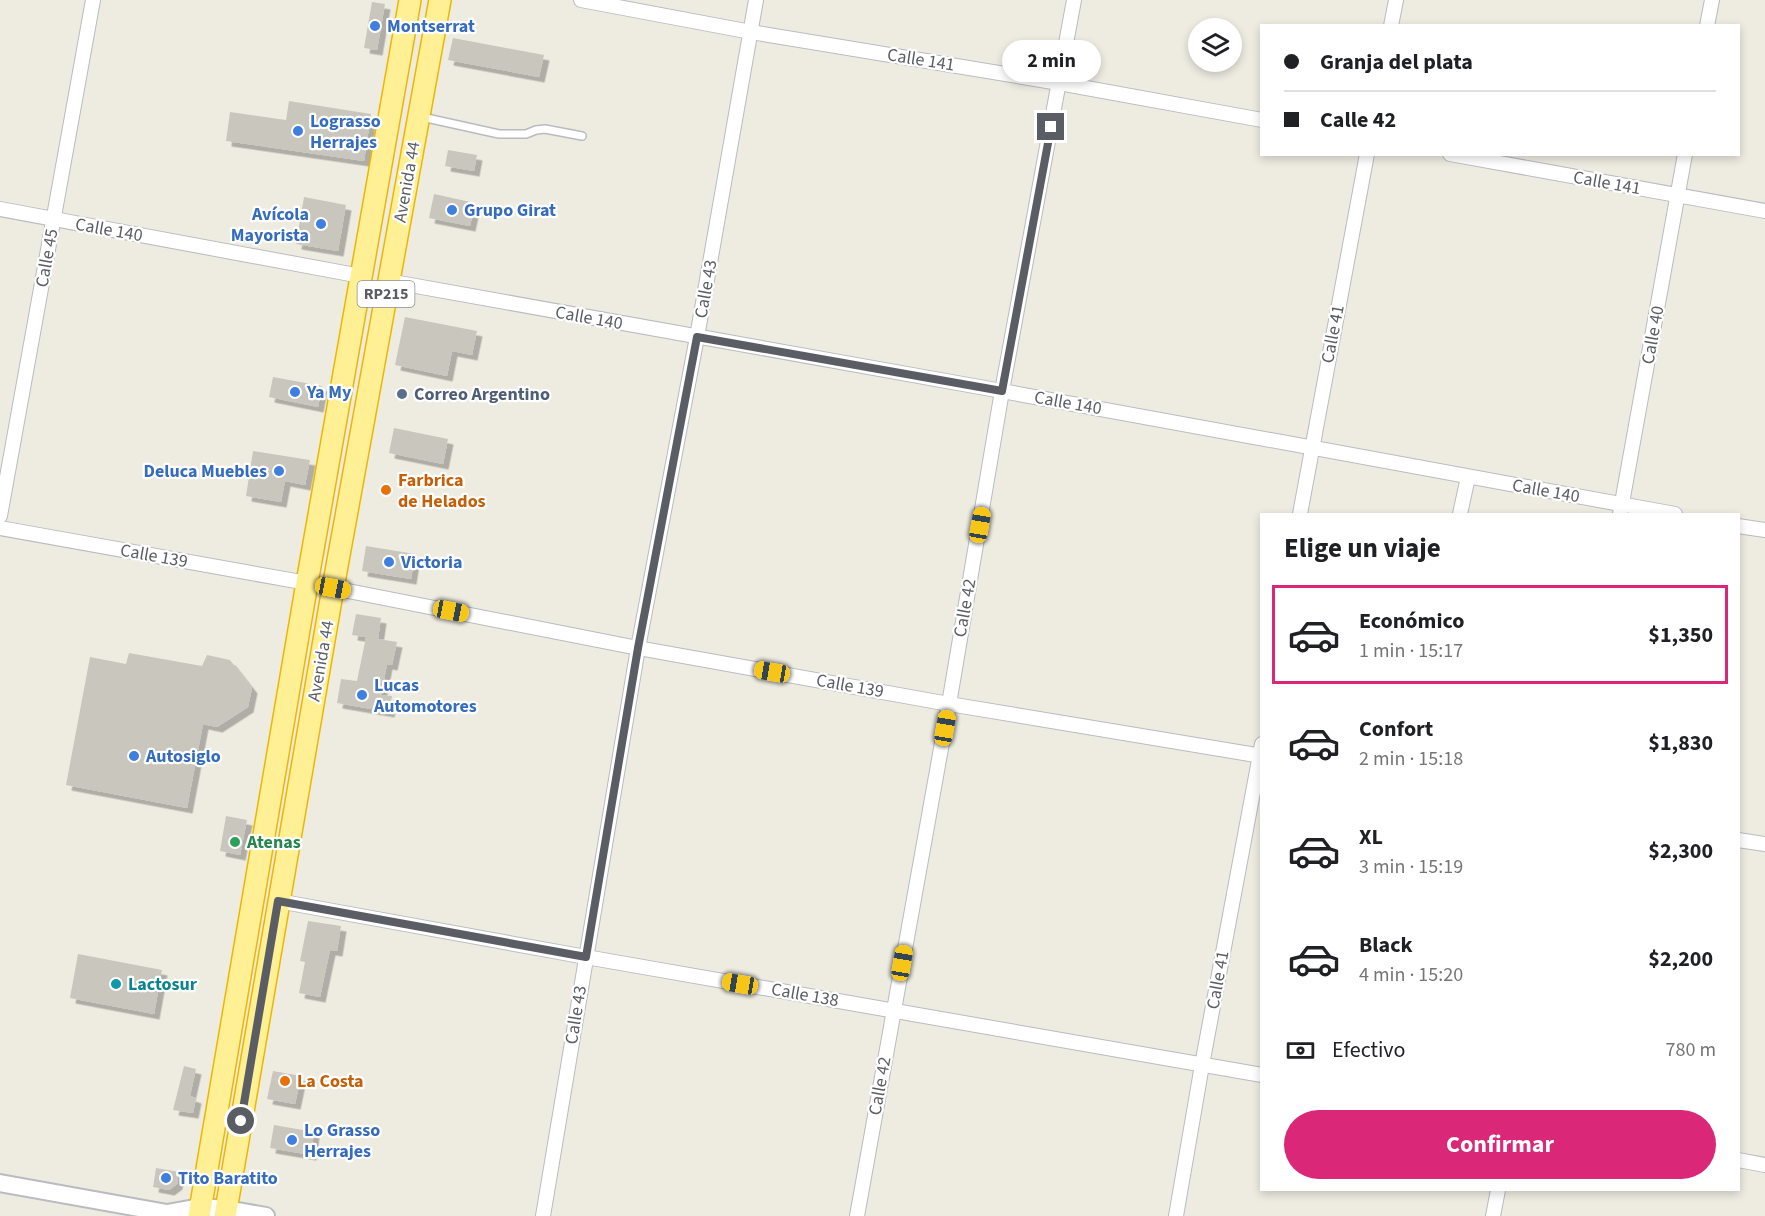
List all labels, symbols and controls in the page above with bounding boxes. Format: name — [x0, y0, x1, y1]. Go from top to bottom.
place label: Montserrat — [387, 14, 475, 39]
map controls — [1188, 18, 1242, 72]
button: layers — [1188, 18, 1242, 72]
marker: Montserrat — [368, 19, 382, 33]
callout: 2 min — [1002, 40, 1100, 82]
street label: Calle 141 — [886, 42, 956, 78]
text: Granja del plata — [1320, 46, 1473, 78]
text: 2 min — [1027, 47, 1076, 75]
text: Calle 42 — [1320, 104, 1396, 136]
place label: Lograsso Herrajes — [310, 109, 381, 155]
route end — [1037, 113, 1064, 140]
marker: Lograsso Herrajes — [291, 124, 305, 138]
street label: Avenida 44 — [388, 140, 426, 224]
street label: Calle 141 — [1571, 165, 1643, 201]
place label: Grupo Girat — [464, 198, 556, 223]
place label: Avícola Mayorista — [231, 202, 309, 248]
marker: Grupo Girat — [445, 203, 459, 217]
street label: Calle 140 — [73, 212, 145, 248]
marker: Avícola Mayorista — [314, 217, 328, 231]
street label: Calle 45 — [30, 227, 64, 289]
street label: Calle 43 — [689, 258, 723, 320]
road number: RP215 — [358, 281, 414, 307]
street label: Calle 140 — [553, 300, 625, 336]
street label: Calle 41 — [1315, 303, 1351, 365]
street label: Calle 40 — [1636, 304, 1670, 366]
place label: Ya My — [306, 380, 352, 405]
place label: Correo Argentino — [414, 382, 550, 407]
marker: Ya My — [288, 385, 302, 399]
street label: Calle 140 — [1032, 385, 1104, 421]
marker: Correo Argentino — [395, 387, 409, 401]
place label: Deluca Muebles — [144, 459, 267, 484]
marker: Deluca Muebles — [272, 464, 286, 478]
place label: Farbrica de Helados — [398, 468, 486, 514]
street label: Calle 140 — [1510, 473, 1582, 509]
marker: Farbrica de Helados — [379, 483, 393, 497]
car — [968, 506, 992, 544]
text: Elige un viaje — [1284, 529, 1441, 568]
street label: Calle 139 — [118, 538, 190, 574]
place label: Victoria — [400, 550, 462, 575]
marker: Victoria — [382, 555, 396, 569]
car — [314, 576, 352, 600]
street label: Calle 42 — [948, 577, 982, 639]
car — [432, 599, 470, 623]
text: Económico — [1359, 605, 1464, 637]
icon: car — [1287, 608, 1341, 662]
street label: Avenida 44 — [302, 619, 340, 703]
text: $1,350 — [1648, 619, 1713, 651]
text: 1 min · 15:17 — [1359, 637, 1463, 665]
car — [753, 660, 791, 684]
street label: Calle 139 — [814, 668, 886, 704]
place label: Lucas Automotores — [373, 673, 477, 719]
marker: Lucas Automotores — [355, 688, 369, 702]
car — [933, 709, 957, 747]
text: Confort — [1359, 713, 1433, 745]
icon: car — [1287, 716, 1341, 770]
text: $1,830 — [1648, 727, 1713, 759]
place label: Autosiglo — [145, 744, 221, 769]
text: 2 min · 15:18 — [1359, 745, 1463, 773]
marker: Autosiglo — [127, 749, 141, 763]
text: XL — [1359, 821, 1383, 853]
icon: car — [1287, 824, 1341, 878]
place label: Atenas — [246, 830, 301, 855]
marker: Atenas — [228, 835, 242, 849]
text: $2,300 — [1648, 835, 1713, 867]
text: 3 min · 15:19 — [1359, 853, 1463, 881]
text: Black — [1359, 929, 1413, 961]
icon: car — [1287, 932, 1341, 986]
text: $2,200 — [1648, 943, 1713, 975]
car — [890, 944, 914, 982]
street label: Calle 41 — [1201, 949, 1235, 1011]
text: 4 min · 15:20 — [1359, 961, 1463, 989]
place label: Lactosur — [128, 972, 198, 997]
car — [721, 972, 759, 996]
marker: Lactosur — [109, 977, 123, 991]
street label: Calle 138 — [769, 977, 841, 1013]
street label: Calle 43 — [559, 984, 593, 1046]
icon: cash — [1284, 1034, 1317, 1067]
text: Efectivo — [1332, 1034, 1406, 1066]
text: 780 m — [1666, 1036, 1716, 1064]
street label: Calle 42 — [863, 1055, 897, 1117]
place label: La Costa — [297, 1069, 363, 1094]
marker: La Costa — [278, 1074, 292, 1088]
route start — [227, 1107, 254, 1134]
button: Confirmar — [1284, 1110, 1716, 1179]
place label: Lo Grasso Herrajes — [304, 1118, 380, 1164]
marker: Lo Grasso Herrajes — [285, 1133, 299, 1147]
place label: Tito Baratito — [178, 1166, 278, 1191]
marker: Tito Baratito — [159, 1171, 173, 1185]

